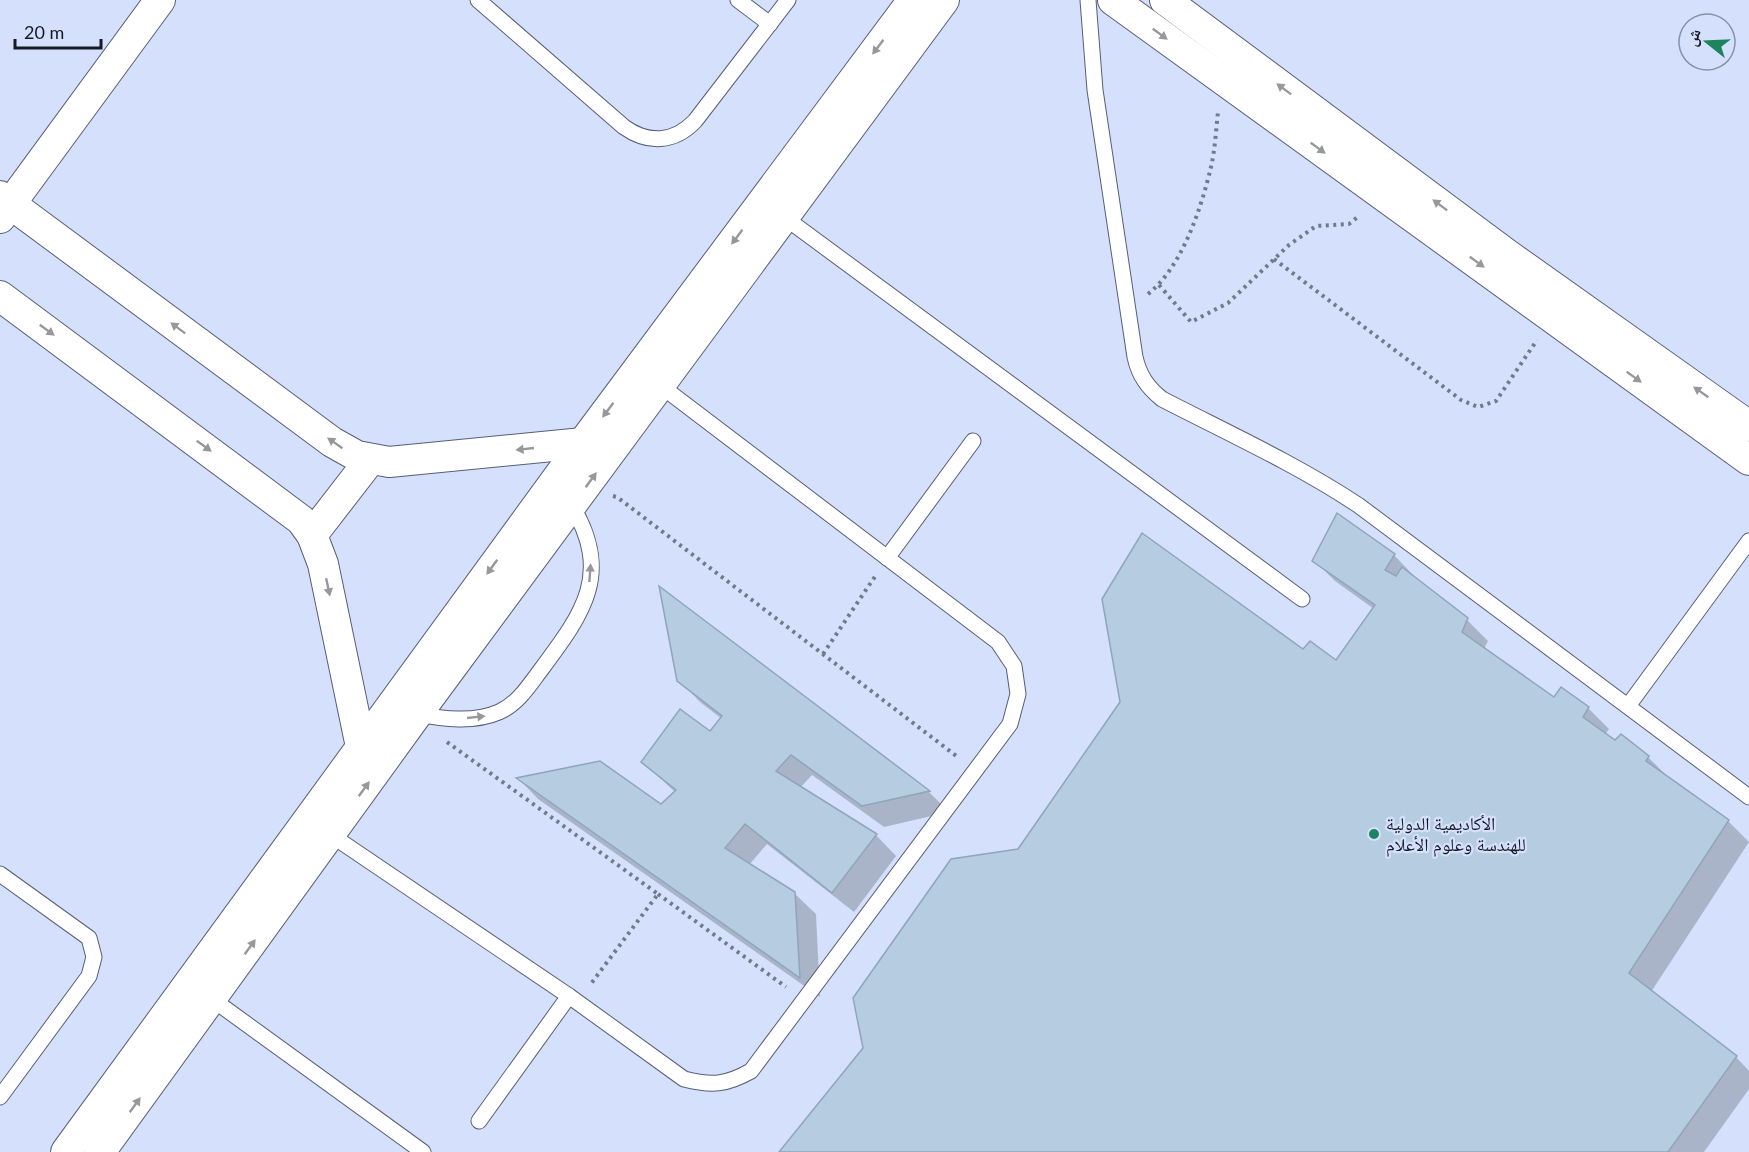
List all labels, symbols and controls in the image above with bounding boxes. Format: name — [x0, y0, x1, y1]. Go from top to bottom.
scale bar — [15, 12, 100, 50]
north arrow — [1677, 12, 1737, 72]
text: 20 m — [24, 21, 64, 43]
text: ش — [1681, 26, 1705, 49]
one-way arrow — [1152, 28, 1168, 40]
one-way arrow — [873, 39, 885, 54]
one-way arrow — [1276, 82, 1292, 95]
one-way arrow — [1310, 142, 1326, 154]
one-way arrow — [1433, 199, 1449, 211]
one-way arrow — [731, 229, 743, 244]
one-way arrow — [1468, 256, 1484, 268]
one-way arrow — [171, 322, 186, 334]
one-way arrow — [39, 324, 55, 337]
one-way arrow — [1627, 370, 1642, 382]
one-way arrow — [1694, 386, 1710, 398]
one-way arrow — [602, 403, 614, 418]
one-way arrow — [327, 438, 343, 450]
one-way arrow — [195, 440, 211, 452]
one-way arrow — [516, 444, 535, 454]
one-way arrow — [585, 472, 597, 488]
one-way arrow — [487, 560, 499, 575]
one-way arrow — [586, 564, 595, 583]
one-way arrow — [324, 577, 333, 596]
one-way arrow — [466, 712, 485, 722]
one-way arrow — [358, 782, 370, 798]
place label: الأكاديمية الدولية للهندسة وعلوم الأعلام — [1386, 812, 1526, 857]
marker: الأكاديمية الدولية للهندسة وعلوم الأعلام — [1367, 827, 1381, 841]
one-way arrow — [243, 940, 255, 955]
one-way arrow — [128, 1097, 140, 1112]

